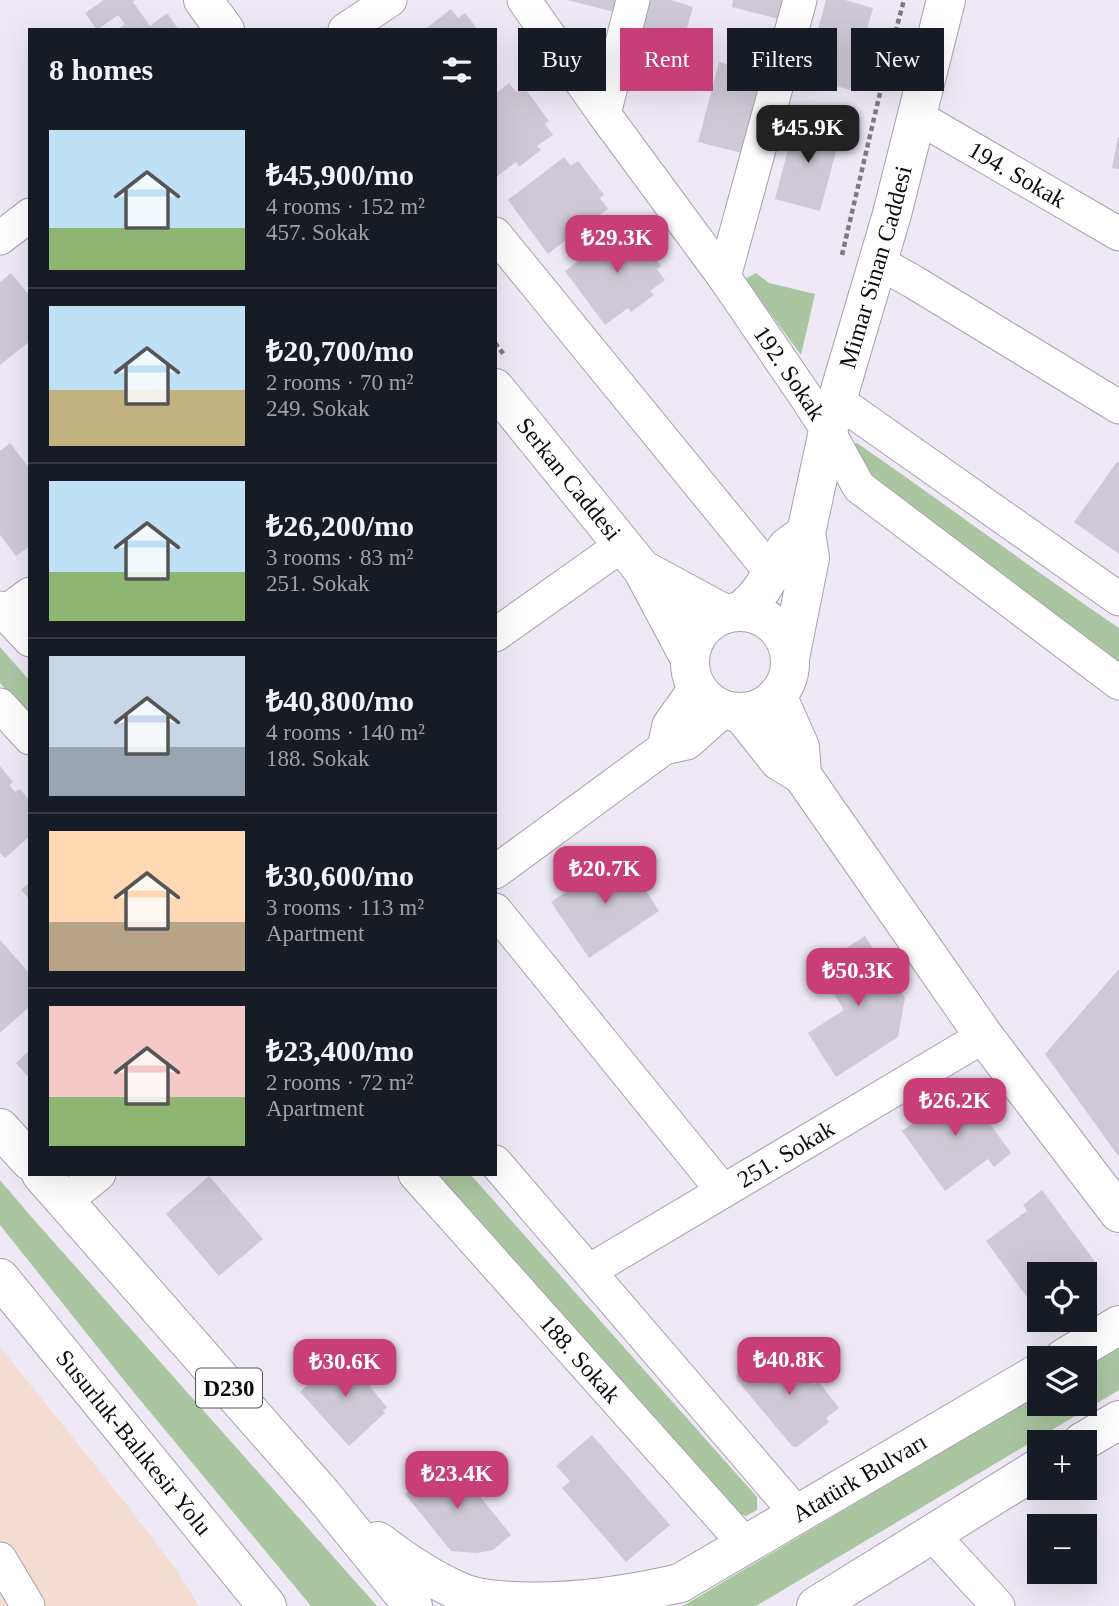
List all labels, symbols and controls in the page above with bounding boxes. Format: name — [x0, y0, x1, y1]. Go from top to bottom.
chip: Buy — [518, 28, 606, 91]
chip: Rent — [620, 28, 713, 91]
chip: Filters — [727, 28, 837, 91]
chip: New — [851, 28, 944, 91]
icon: filters — [438, 51, 476, 89]
text: 8 homes — [49, 53, 153, 86]
pin: ₺45.9K — [751, 106, 865, 165]
text: ₺45.9K — [772, 115, 844, 140]
street label: 194. Sokak — [964, 136, 1070, 213]
icon: home — [105, 158, 189, 242]
text: ₺45,900/mo — [266, 158, 414, 191]
street label: Mimar Sinan Caddesi — [834, 163, 917, 371]
text: 4 rooms · 152 m² — [266, 194, 425, 219]
pin: ₺29.3K — [560, 216, 674, 275]
text: 457. Sokak — [266, 220, 370, 245]
text: ₺29.3K — [581, 225, 653, 250]
street label: 192. Sokak — [748, 321, 831, 425]
icon: home — [105, 334, 189, 418]
text: ₺20,700/mo — [266, 334, 414, 367]
text: 2 rooms · 70 m² — [266, 370, 413, 395]
text: 249. Sokak — [266, 396, 370, 421]
street label: Serkan Caddesi — [511, 412, 626, 545]
icon: home — [105, 509, 189, 593]
text: ₺26,200/mo — [266, 509, 414, 542]
text: 3 rooms · 83 m² — [266, 545, 413, 570]
text: 251. Sokak — [266, 571, 370, 596]
icon: home — [105, 684, 189, 768]
text: ₺40,800/mo — [266, 684, 414, 717]
text: 4 rooms · 140 m² — [266, 720, 425, 745]
text: 188. Sokak — [266, 746, 370, 771]
pin: ₺20.7K — [548, 846, 662, 906]
text: ₺20.7K — [569, 856, 641, 881]
icon: home — [105, 859, 189, 943]
text: ₺30,600/mo — [266, 859, 414, 892]
text: 3 rooms · 113 m² — [266, 895, 424, 920]
text: Apartment — [266, 921, 364, 946]
pin: ₺50.3K — [801, 948, 915, 1008]
text: ₺50.3K — [822, 958, 894, 983]
icon: home — [105, 1034, 189, 1118]
text: ₺23,400/mo — [266, 1034, 414, 1067]
text: 2 rooms · 72 m² — [266, 1070, 413, 1095]
pin: ₺26.2K — [898, 1078, 1012, 1138]
text: ₺26.2K — [919, 1088, 991, 1113]
text: Apartment — [266, 1096, 364, 1121]
street label: 251. Sokak — [733, 1115, 839, 1193]
map controls — [1027, 1262, 1097, 1584]
button: locate — [1027, 1262, 1097, 1332]
street label: 188. Sokak — [534, 1310, 626, 1408]
pin: ₺40.8K — [732, 1338, 846, 1397]
pin: ₺30.6K — [288, 1340, 402, 1399]
street label: Susurluk-Balıkesir Yolu — [51, 1345, 217, 1540]
button: layers — [1027, 1346, 1097, 1416]
text: ₺40.8K — [753, 1347, 825, 1372]
text: ₺30.6K — [309, 1349, 381, 1374]
road number: D230 — [196, 1368, 262, 1408]
street label: Atatürk Bulvarı — [788, 1428, 932, 1527]
button: + — [1027, 1430, 1097, 1500]
pin: ₺23.4K — [400, 1452, 514, 1511]
text: ₺23.4K — [421, 1461, 493, 1486]
button: − — [1027, 1514, 1097, 1584]

